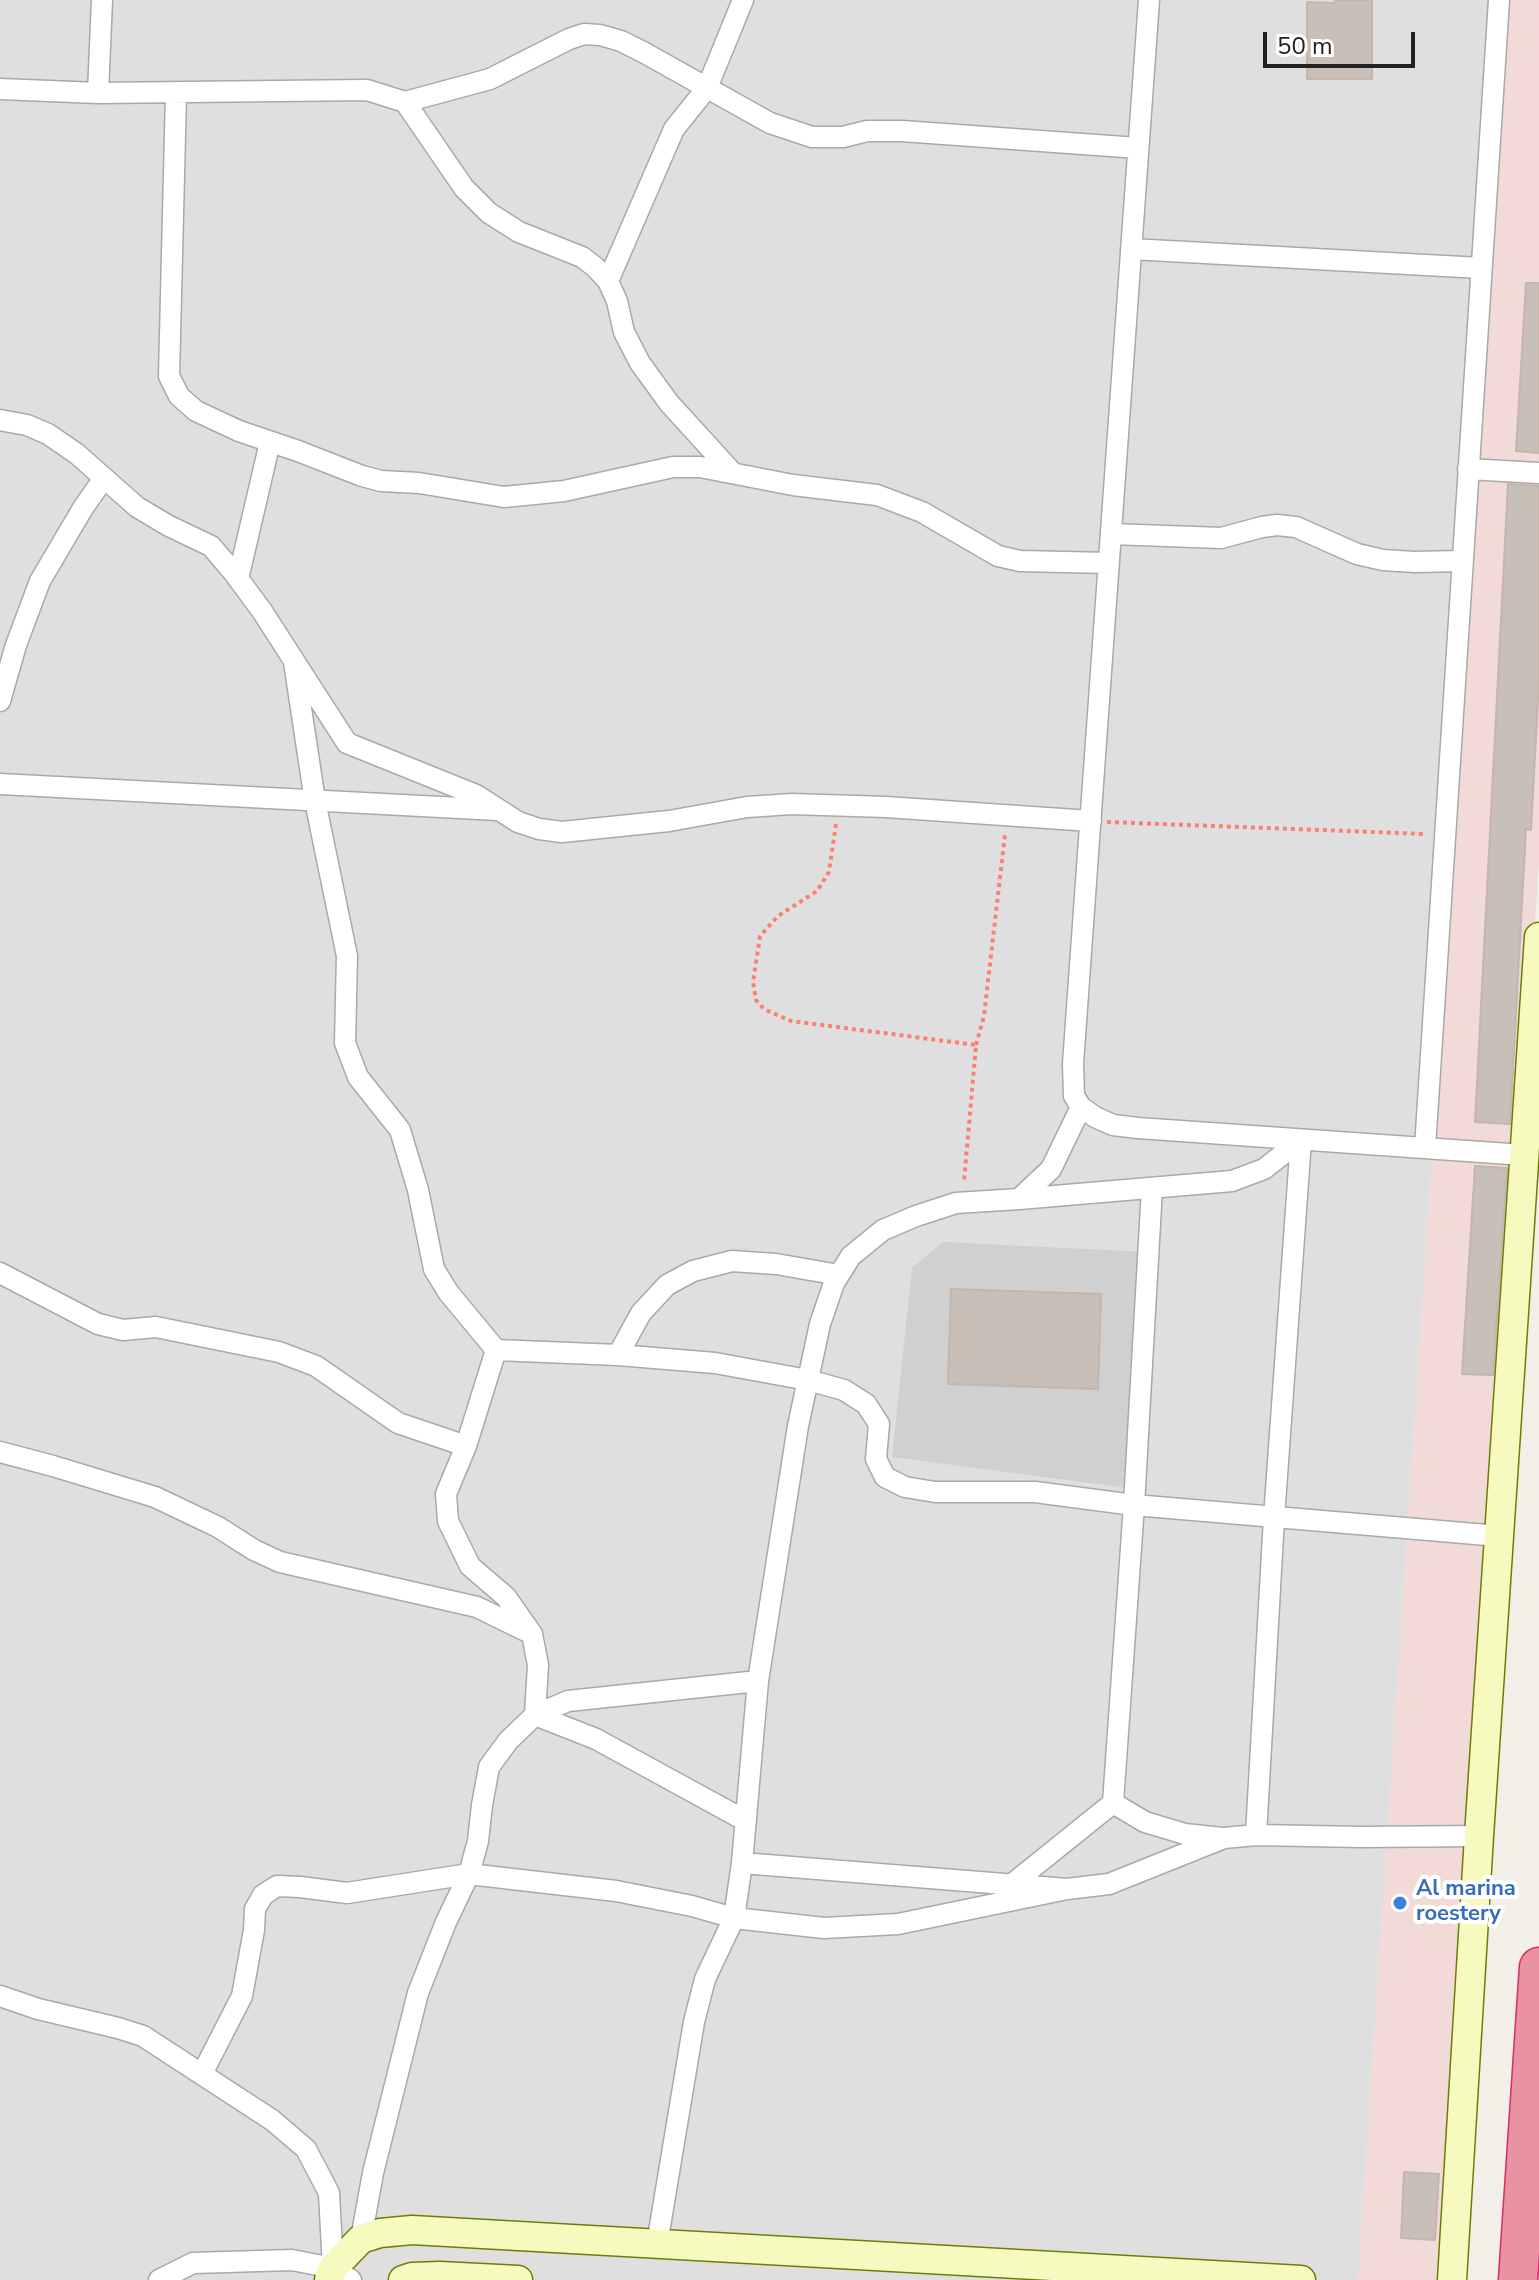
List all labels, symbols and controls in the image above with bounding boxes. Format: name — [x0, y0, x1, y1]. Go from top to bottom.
scale bar — [1267, 16, 1419, 66]
text: 50 m — [1277, 30, 1333, 62]
place label: Al marina roestery — [1416, 1877, 1516, 1928]
marker: Al marina roestery — [1391, 1894, 1409, 1912]

